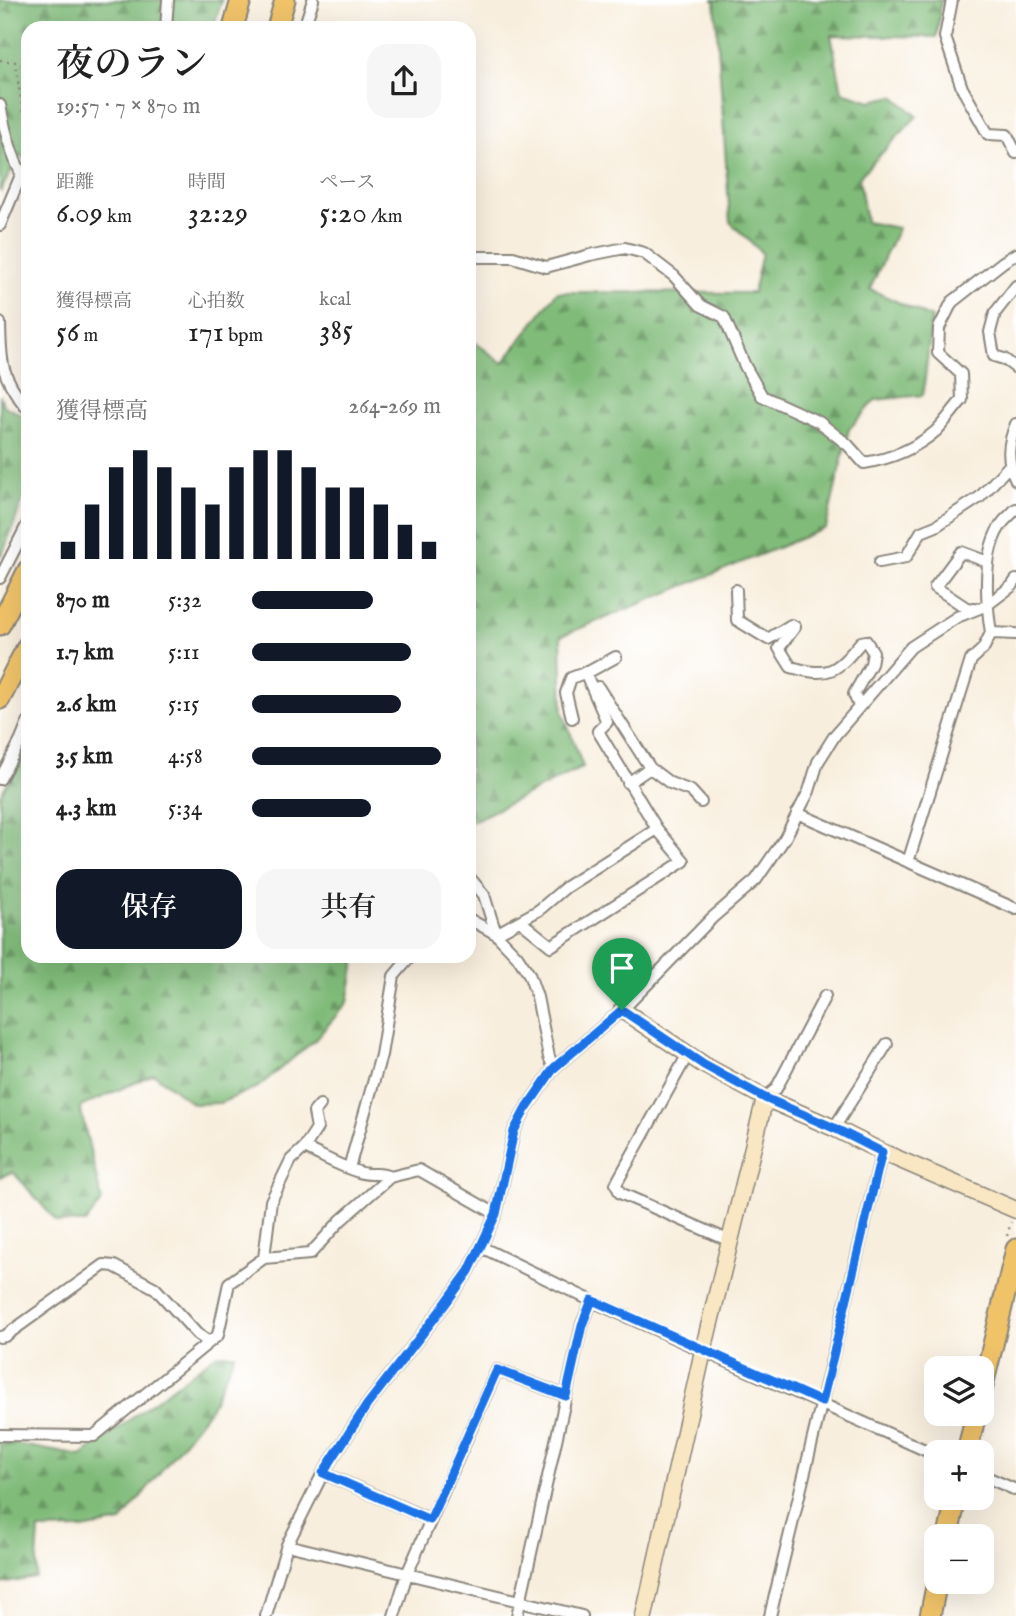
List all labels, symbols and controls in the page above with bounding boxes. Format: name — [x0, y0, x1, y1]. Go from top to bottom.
text: 夜のラン — [56, 42, 208, 90]
button: share — [367, 44, 441, 118]
text: 19:57 · 7 × 870 m — [56, 92, 201, 121]
text: 距離 — [56, 171, 94, 195]
text: 時間 — [188, 171, 226, 195]
text: ペース — [319, 171, 375, 195]
text: 6.09 — [56, 195, 103, 233]
text: 32:29 — [188, 195, 248, 233]
text: 5:20 — [319, 195, 367, 233]
text: km — [103, 205, 132, 229]
text: /km — [367, 205, 402, 229]
text: kcal — [319, 288, 351, 312]
text: 獲得標高 — [56, 290, 132, 314]
text: 心拍数 — [188, 290, 245, 314]
text: 385 — [319, 312, 353, 350]
text: 56 — [56, 314, 79, 352]
text: 171 — [188, 314, 224, 352]
text: m — [79, 324, 98, 348]
text: bpm — [224, 324, 263, 348]
text: 264–269 m — [348, 392, 441, 421]
text: 獲得標高 — [56, 397, 148, 426]
text: 870 m — [56, 586, 110, 615]
text: 5:32 — [168, 586, 202, 615]
text: 1.7 km — [56, 638, 114, 667]
text: 5:11 — [168, 638, 200, 667]
text: 2.6 km — [56, 690, 117, 719]
text: 5:15 — [168, 690, 199, 719]
text: 3.5 km — [56, 742, 113, 771]
text: 4:58 — [168, 742, 203, 771]
text: 4.3 km — [56, 794, 116, 823]
text: 5:34 — [168, 794, 202, 823]
button: 保存 — [56, 869, 242, 949]
button: 共有 — [256, 869, 441, 949]
pin — [592, 938, 652, 1010]
icon: arrive — [603, 949, 641, 987]
map controls — [924, 1356, 994, 1594]
button: layers — [924, 1356, 994, 1426]
button: + — [924, 1440, 994, 1510]
button: − — [924, 1524, 994, 1594]

